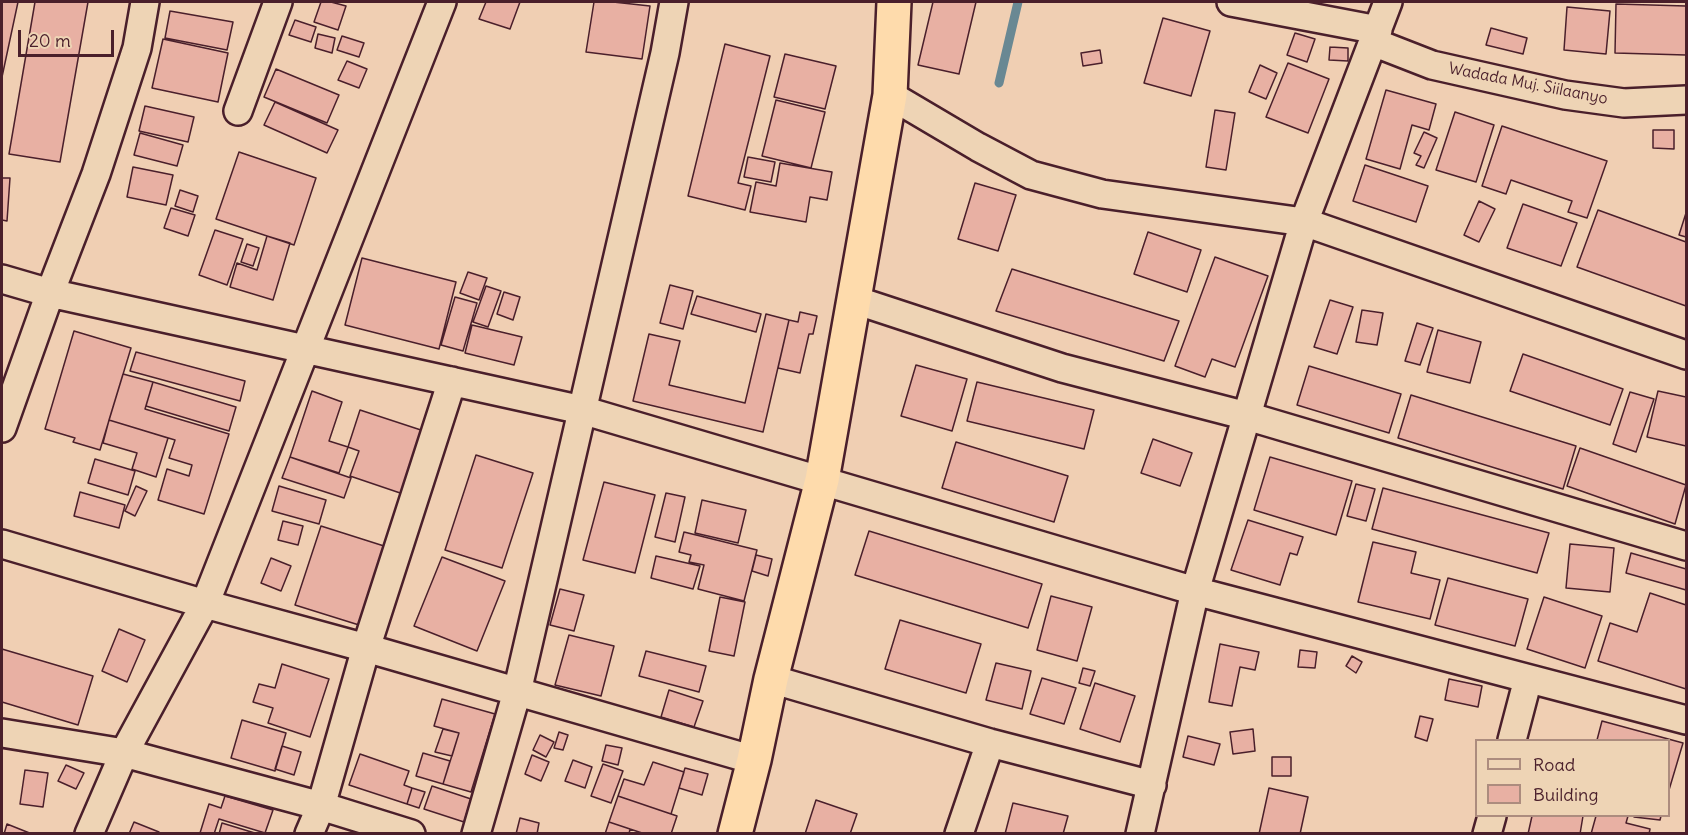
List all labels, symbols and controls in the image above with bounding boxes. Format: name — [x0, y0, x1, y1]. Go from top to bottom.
scale bar — [21, 18, 117, 56]
text: 20 m — [29, 29, 71, 52]
street label: Wadada Muj. Siilaanyo — [1447, 59, 1609, 109]
legend — [1475, 739, 1670, 817]
text: Road — [1533, 753, 1575, 776]
text: Building — [1533, 783, 1598, 806]

